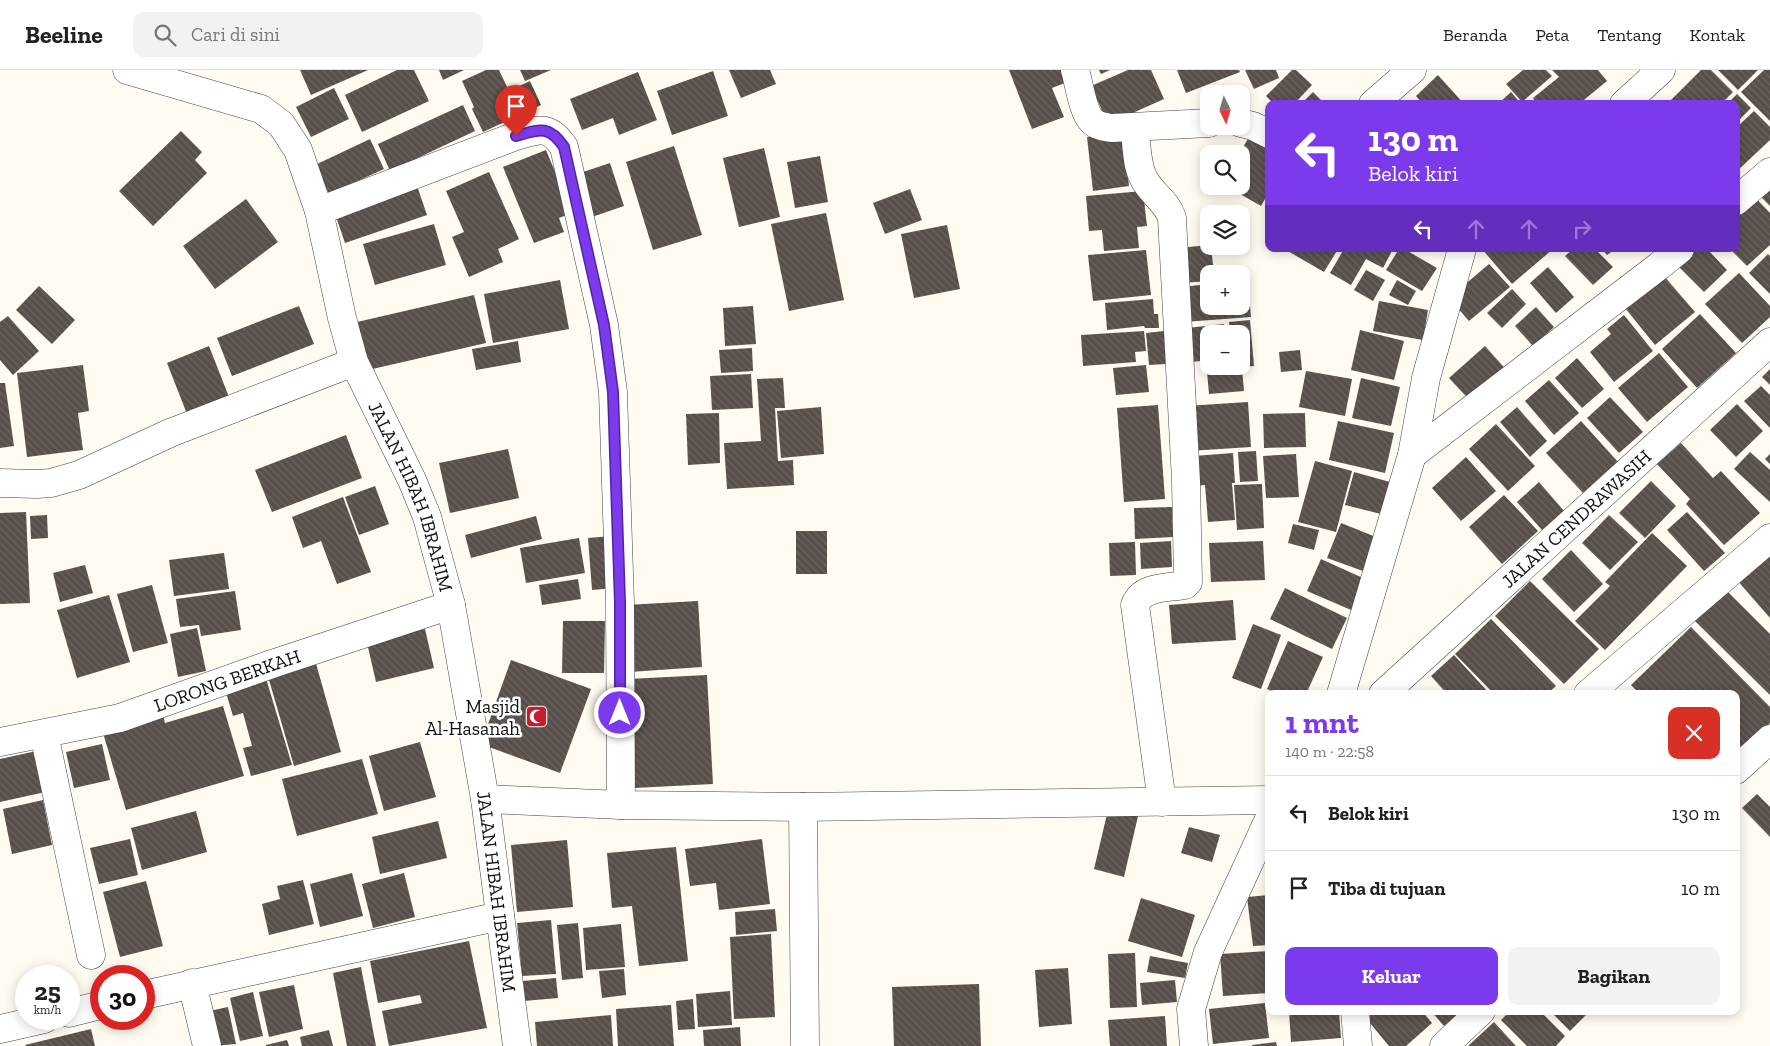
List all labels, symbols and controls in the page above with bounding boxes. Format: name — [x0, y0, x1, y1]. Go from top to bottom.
search box — [133, 12, 483, 57]
text: Beeline — [25, 20, 103, 49]
icon: search — [151, 21, 179, 49]
text: Cari di sini — [191, 23, 280, 46]
text: Beranda — [1443, 24, 1507, 46]
text: Peta — [1535, 24, 1569, 46]
text: Tentang — [1597, 24, 1662, 46]
text: Kontak — [1690, 24, 1745, 46]
pin — [495, 85, 537, 136]
north arrow — [1200, 85, 1250, 135]
map controls — [1200, 85, 1250, 375]
icon: arrive — [502, 92, 530, 120]
text: 130 m — [1368, 118, 1458, 160]
icon: left — [1285, 120, 1350, 185]
button: search — [1200, 145, 1250, 195]
text: Belok kiri — [1368, 160, 1458, 187]
button: layers — [1200, 205, 1250, 255]
icon: left — [1409, 215, 1437, 243]
icon: ahead — [1462, 215, 1490, 243]
icon: ahead — [1515, 215, 1543, 243]
icon: right — [1568, 215, 1596, 243]
button: + — [1200, 265, 1250, 315]
button: − — [1200, 325, 1250, 375]
street label: JALAN HIBAH IBRAHIM — [364, 398, 458, 594]
street label: JALAN CENDRAWASIH — [1496, 444, 1656, 592]
street label: LORONG BERKAH — [151, 644, 303, 717]
position arrow — [593, 686, 645, 738]
place label: Masjid Al-Hasanah — [425, 695, 521, 740]
mosque icon: Masjid Al-Hasanah — [524, 705, 548, 729]
text: 1 mnt — [1285, 705, 1359, 741]
button: close — [1668, 707, 1720, 759]
text: 140 m · 22:58 — [1285, 742, 1374, 761]
street label: JALAN HIBAH IBRAHIM — [472, 789, 521, 994]
icon: left — [1285, 799, 1313, 827]
text: Belok kiri — [1328, 802, 1409, 825]
text: 130 m — [1672, 802, 1720, 825]
icon: arrive — [1285, 874, 1313, 902]
text: Tiba di tujuan — [1328, 877, 1445, 900]
text: 10 m — [1681, 877, 1720, 900]
button: Keluar — [1285, 947, 1498, 1005]
button: Bagikan — [1508, 947, 1720, 1005]
speed limit sign: 30 — [90, 965, 155, 1030]
text: 25 — [34, 976, 61, 1006]
text: km/h — [34, 1003, 61, 1017]

